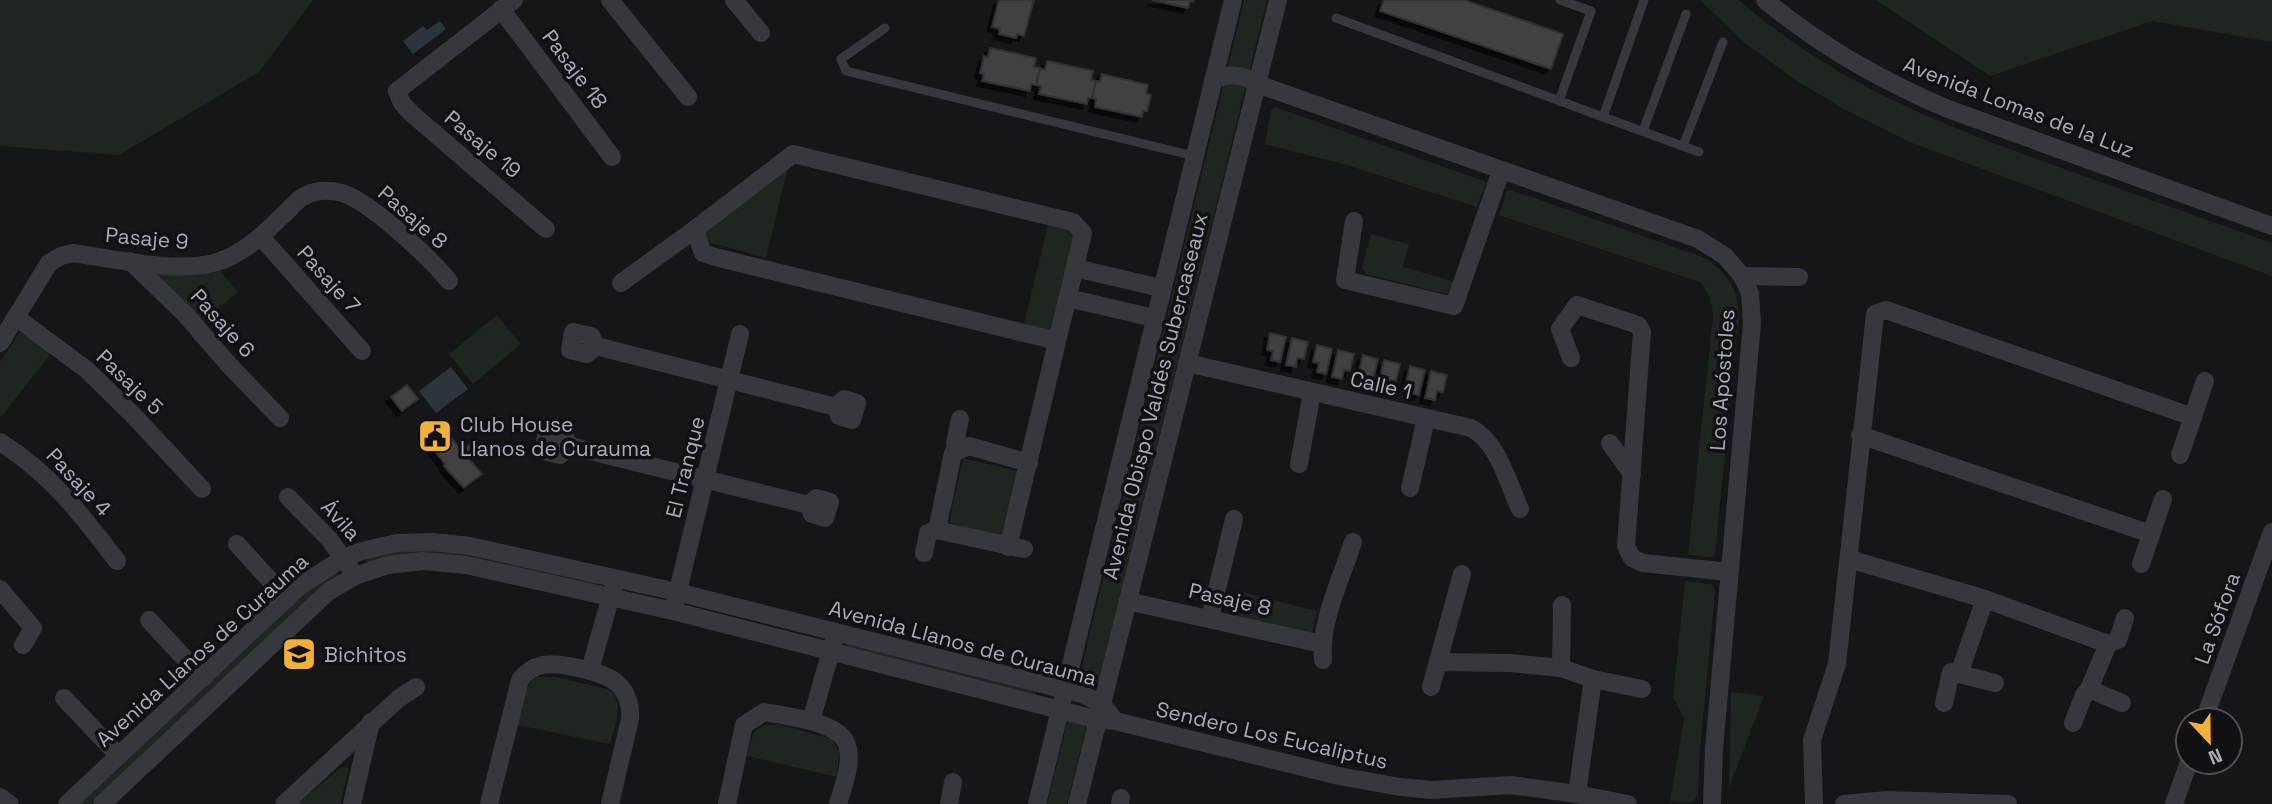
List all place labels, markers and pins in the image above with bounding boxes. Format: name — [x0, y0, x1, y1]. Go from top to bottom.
place label: Club House Llanos de Curauma — [460, 411, 651, 462]
public building icon: Club House Llanos de Curauma — [416, 417, 454, 455]
school or university icon: Bichitos — [280, 635, 318, 673]
place label: Bichitos — [324, 641, 407, 668]

